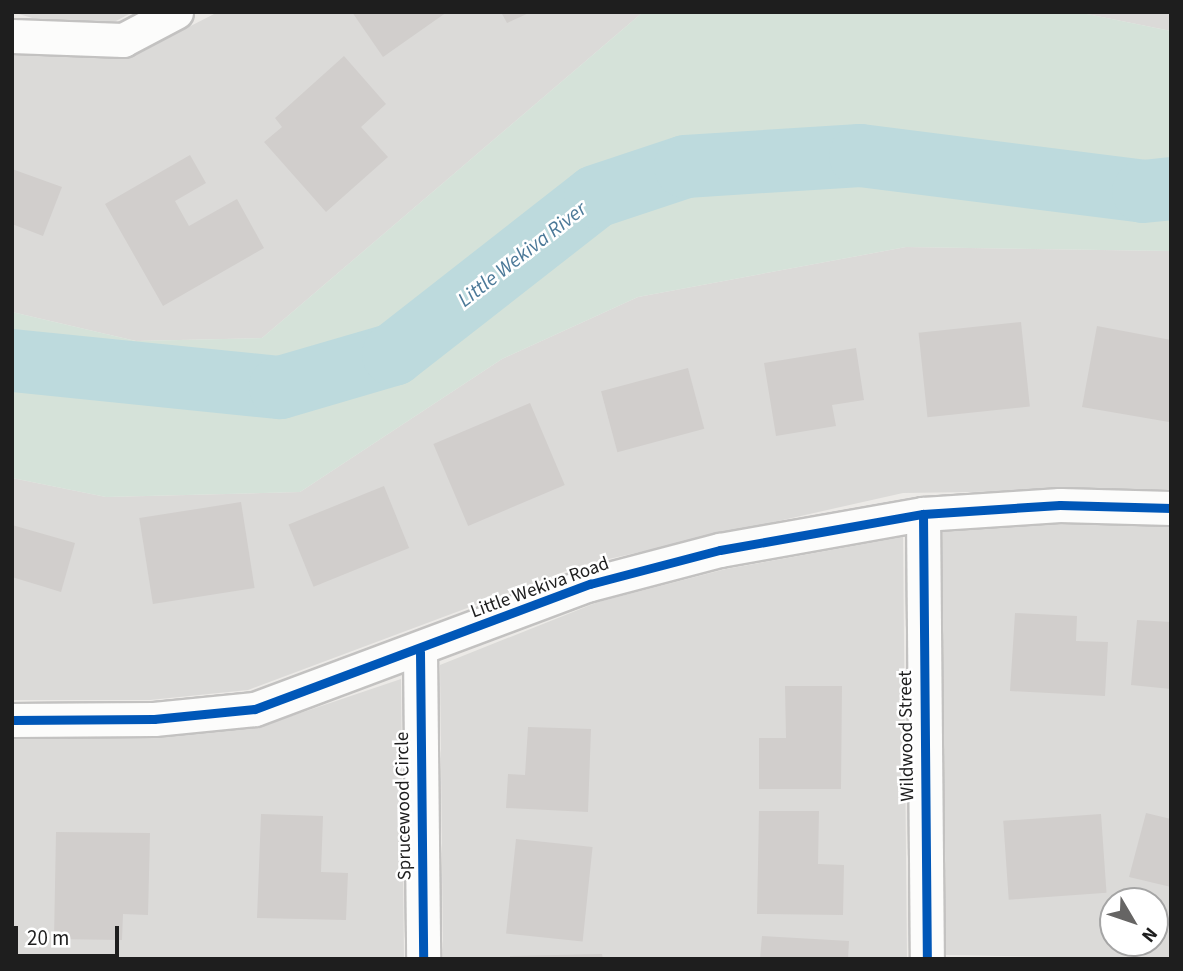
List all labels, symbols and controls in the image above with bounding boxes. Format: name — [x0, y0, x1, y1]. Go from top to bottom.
water label: Little Wekiva River — [453, 196, 591, 312]
street label: Little Wekiva Road — [468, 552, 612, 624]
street label: Wildwood Street — [894, 670, 920, 802]
street label: Sprucewood Circle — [391, 731, 417, 881]
north arrow — [1099, 887, 1169, 957]
scale bar — [18, 912, 122, 956]
text: N — [1135, 921, 1164, 948]
text: 20 m — [27, 923, 69, 953]

